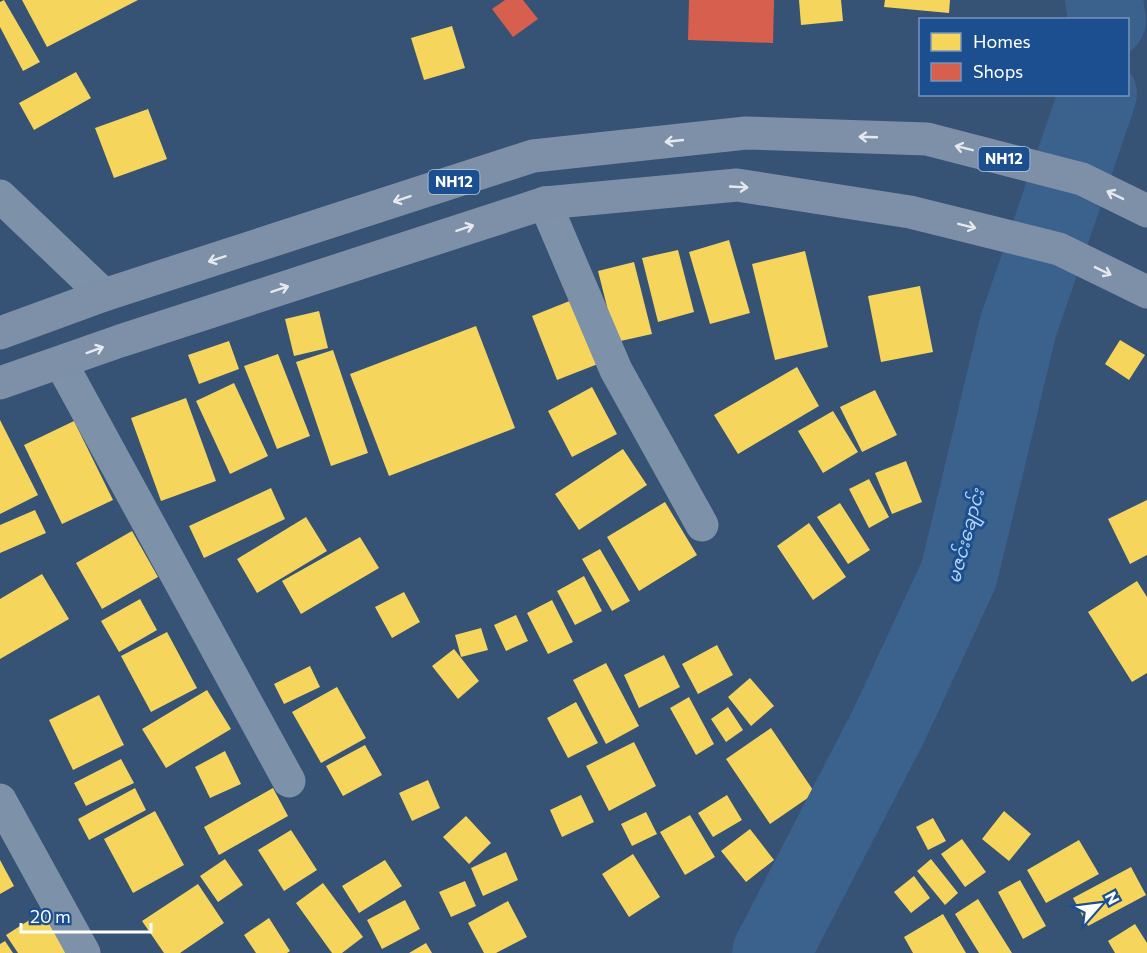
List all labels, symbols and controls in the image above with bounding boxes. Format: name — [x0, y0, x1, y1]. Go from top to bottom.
legend — [919, 18, 1129, 96]
text: Homes — [973, 30, 1031, 52]
text: Shops — [973, 60, 1023, 82]
one-way arrow — [859, 131, 879, 142]
one-way arrow — [664, 135, 684, 146]
one-way arrow — [955, 142, 974, 154]
road number: NH12 — [978, 147, 1030, 171]
road number: NH12 — [428, 170, 480, 194]
one-way arrow — [729, 181, 749, 192]
one-way arrow — [1106, 188, 1124, 200]
one-way arrow — [393, 194, 412, 205]
one-way arrow — [957, 221, 976, 233]
one-way arrow — [455, 222, 474, 233]
one-way arrow — [208, 254, 227, 265]
one-way arrow — [1094, 265, 1112, 277]
one-way arrow — [270, 282, 289, 293]
one-way arrow — [85, 344, 104, 355]
water label: မဇင်းချောင်း — [941, 484, 993, 586]
north arrow — [1069, 875, 1129, 935]
text: N — [1101, 888, 1124, 907]
scale bar — [21, 896, 152, 934]
text: 20 m — [30, 905, 71, 927]

